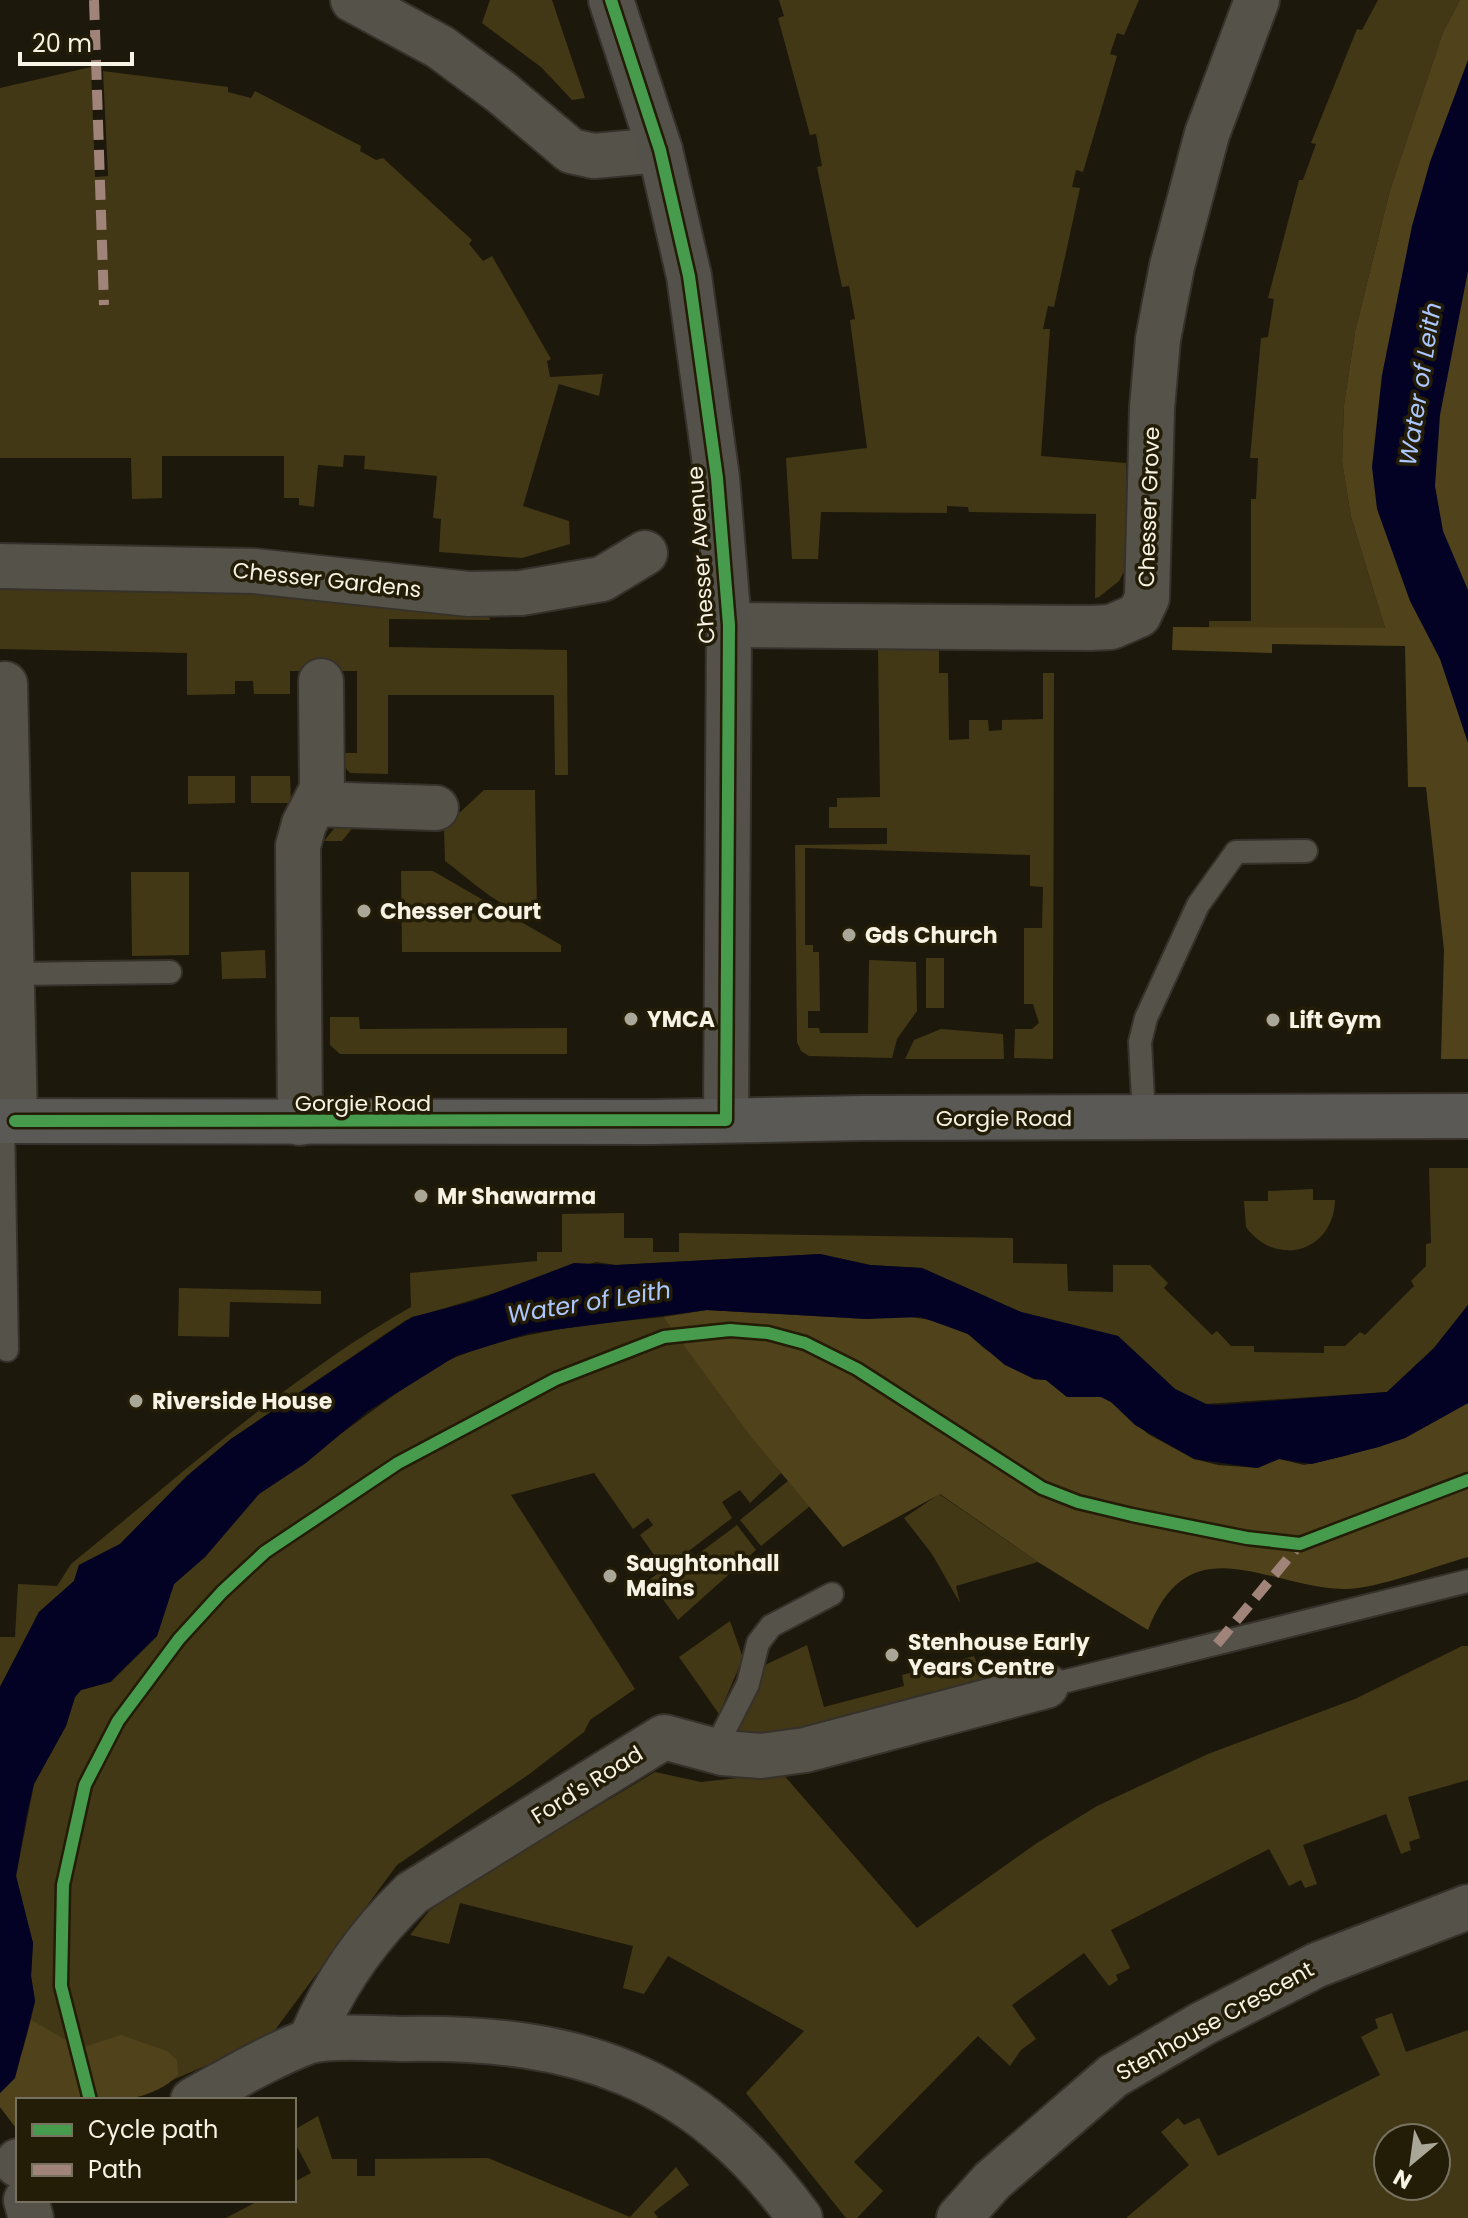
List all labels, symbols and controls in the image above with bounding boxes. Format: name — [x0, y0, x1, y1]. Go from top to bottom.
scale bar — [20, 16, 132, 66]
text: 20 m — [32, 27, 92, 60]
water label: Water of Leith — [1391, 300, 1449, 468]
street label: Chesser Grove — [1131, 426, 1167, 588]
street label: Chesser Avenue — [679, 465, 723, 645]
street label: Chesser Gardens — [231, 555, 423, 605]
place label: Chesser Court — [380, 896, 541, 927]
marker: Chesser Court — [355, 902, 373, 920]
place label: Gds Church — [865, 920, 998, 951]
marker: Gds Church — [840, 926, 858, 944]
place label: YMCA — [647, 1004, 715, 1035]
place label: Lift Gym — [1289, 1005, 1381, 1036]
marker: YMCA — [622, 1010, 640, 1028]
marker: Lift Gym — [1264, 1011, 1282, 1029]
street label: Gorgie Road — [295, 1088, 431, 1119]
street label: Gorgie Road — [936, 1103, 1072, 1134]
place label: Mr Shawarma — [437, 1181, 596, 1212]
marker: Mr Shawarma — [412, 1187, 430, 1205]
water label: Water of Leith — [505, 1273, 673, 1331]
place label: Riverside House — [152, 1386, 332, 1417]
marker: Riverside House — [127, 1392, 145, 1410]
place label: Saughtonhall Mains — [626, 1548, 780, 1604]
marker: Saughtonhall Mains — [601, 1567, 619, 1585]
place label: Stenhouse Early Years Centre — [908, 1627, 1090, 1683]
marker: Stenhouse Early Years Centre — [883, 1646, 901, 1664]
street label: Ford's Road — [525, 1738, 649, 1832]
street label: Stenhouse Crescent — [1111, 1954, 1319, 2088]
legend — [16, 2098, 296, 2202]
text: Cycle path — [88, 2113, 218, 2146]
north arrow — [1372, 2122, 1452, 2202]
text: Path — [88, 2153, 142, 2186]
text: N — [1388, 2161, 1417, 2197]

